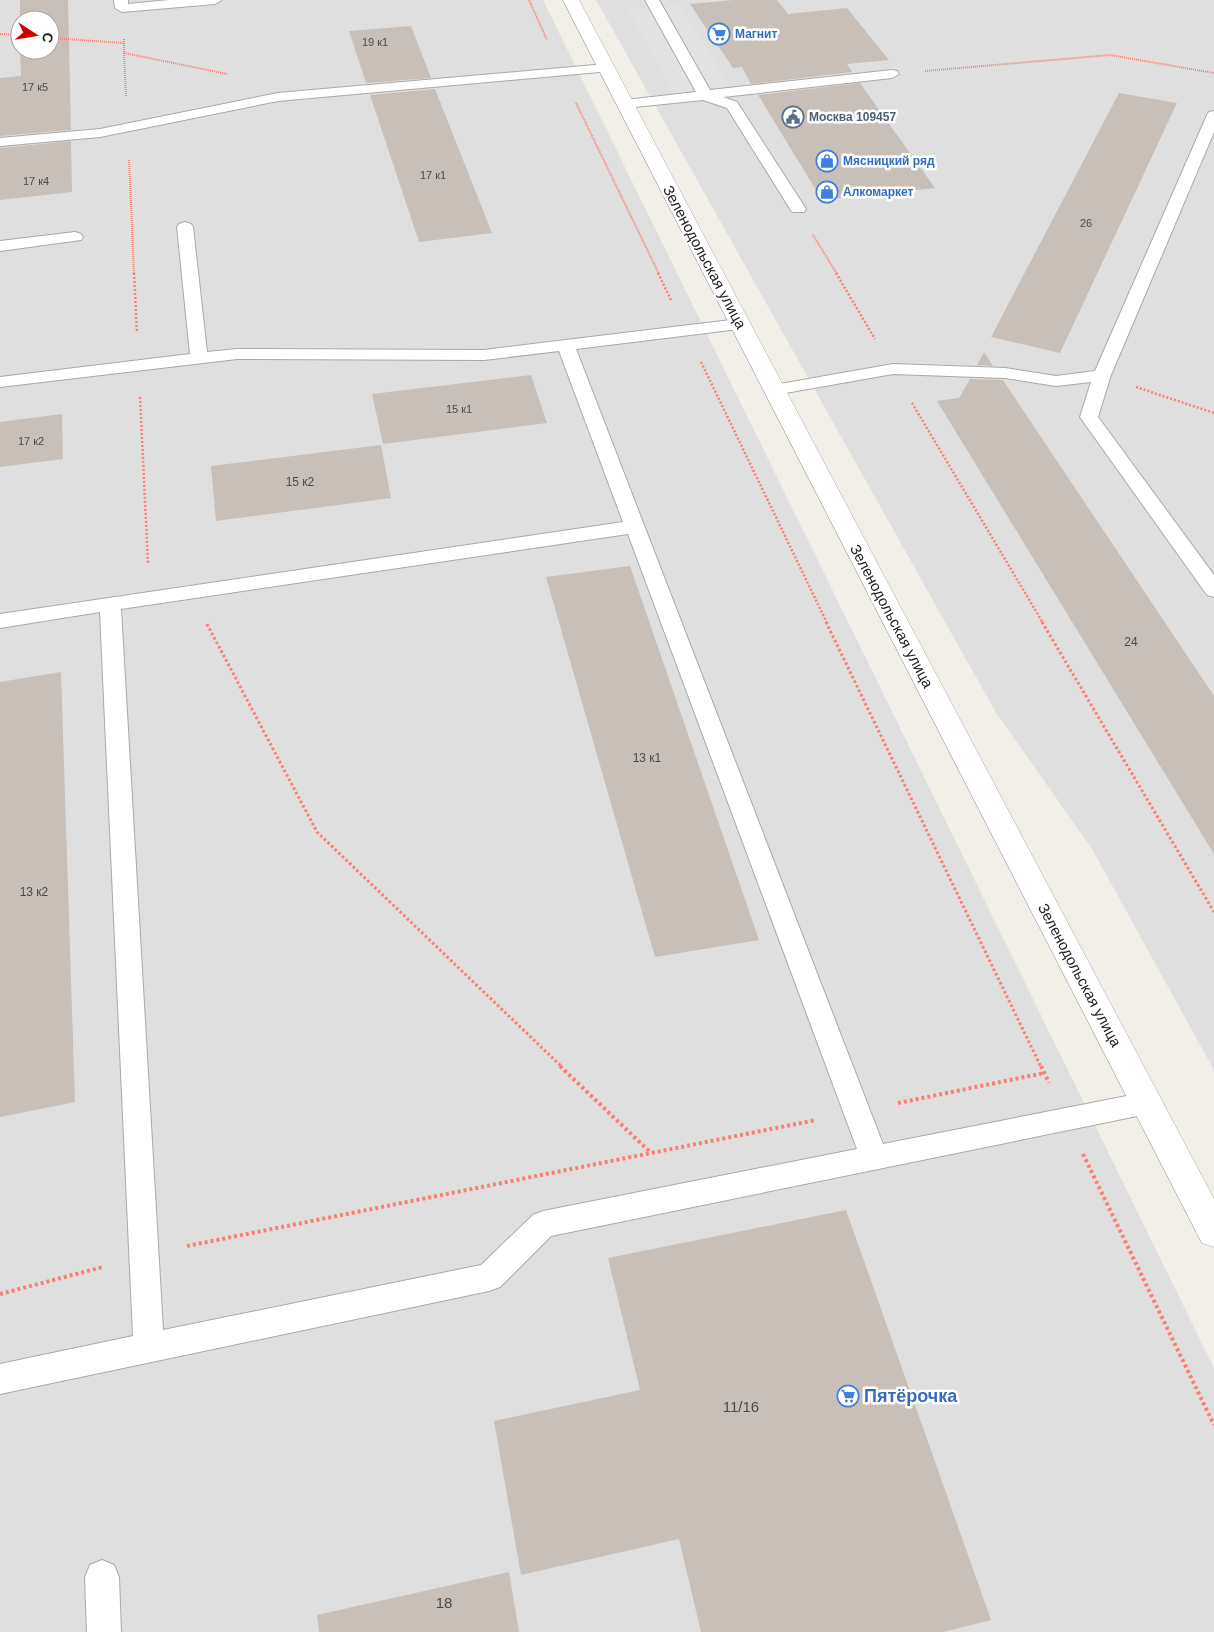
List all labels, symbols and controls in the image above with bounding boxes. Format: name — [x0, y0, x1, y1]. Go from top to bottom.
north arrow — [10, 10, 60, 60]
supermarket icon: Магнит — [707, 22, 731, 46]
place label: Магнит — [735, 27, 777, 41]
text: С — [39, 31, 57, 44]
house number: 19 к1 — [362, 36, 388, 48]
house number: 17 к5 — [22, 81, 48, 93]
public building icon: Москва 109457 — [781, 105, 805, 129]
place label: Москва 109457 — [809, 110, 896, 124]
shop icon: Мясницкий ряд — [815, 149, 839, 173]
place label: Мясницкий ряд — [843, 154, 935, 168]
house number: 17 к1 — [420, 169, 446, 181]
house number: 17 к4 — [23, 175, 49, 187]
shop icon: Алкомаркет — [815, 180, 839, 204]
street label: Зеленодольская улица — [660, 182, 750, 332]
place label: Алкомаркет — [843, 185, 914, 199]
house number: 26 — [1080, 217, 1092, 229]
house number: 15 к1 — [446, 403, 472, 415]
house number: 17 к2 — [18, 435, 44, 447]
house number: 15 к2 — [286, 475, 315, 489]
street label: Зеленодольская улица — [847, 541, 937, 691]
house number: 24 — [1124, 635, 1138, 649]
house number: 13 к1 — [633, 751, 662, 765]
house number: 13 к2 — [20, 885, 49, 899]
street label: Зеленодольская улица — [1035, 900, 1125, 1050]
supermarket icon: Пятёрочка — [836, 1384, 860, 1408]
place label: Пятёрочка — [864, 1386, 958, 1406]
house number: 11/16 — [723, 1398, 759, 1415]
house number: 18 — [436, 1594, 452, 1611]

